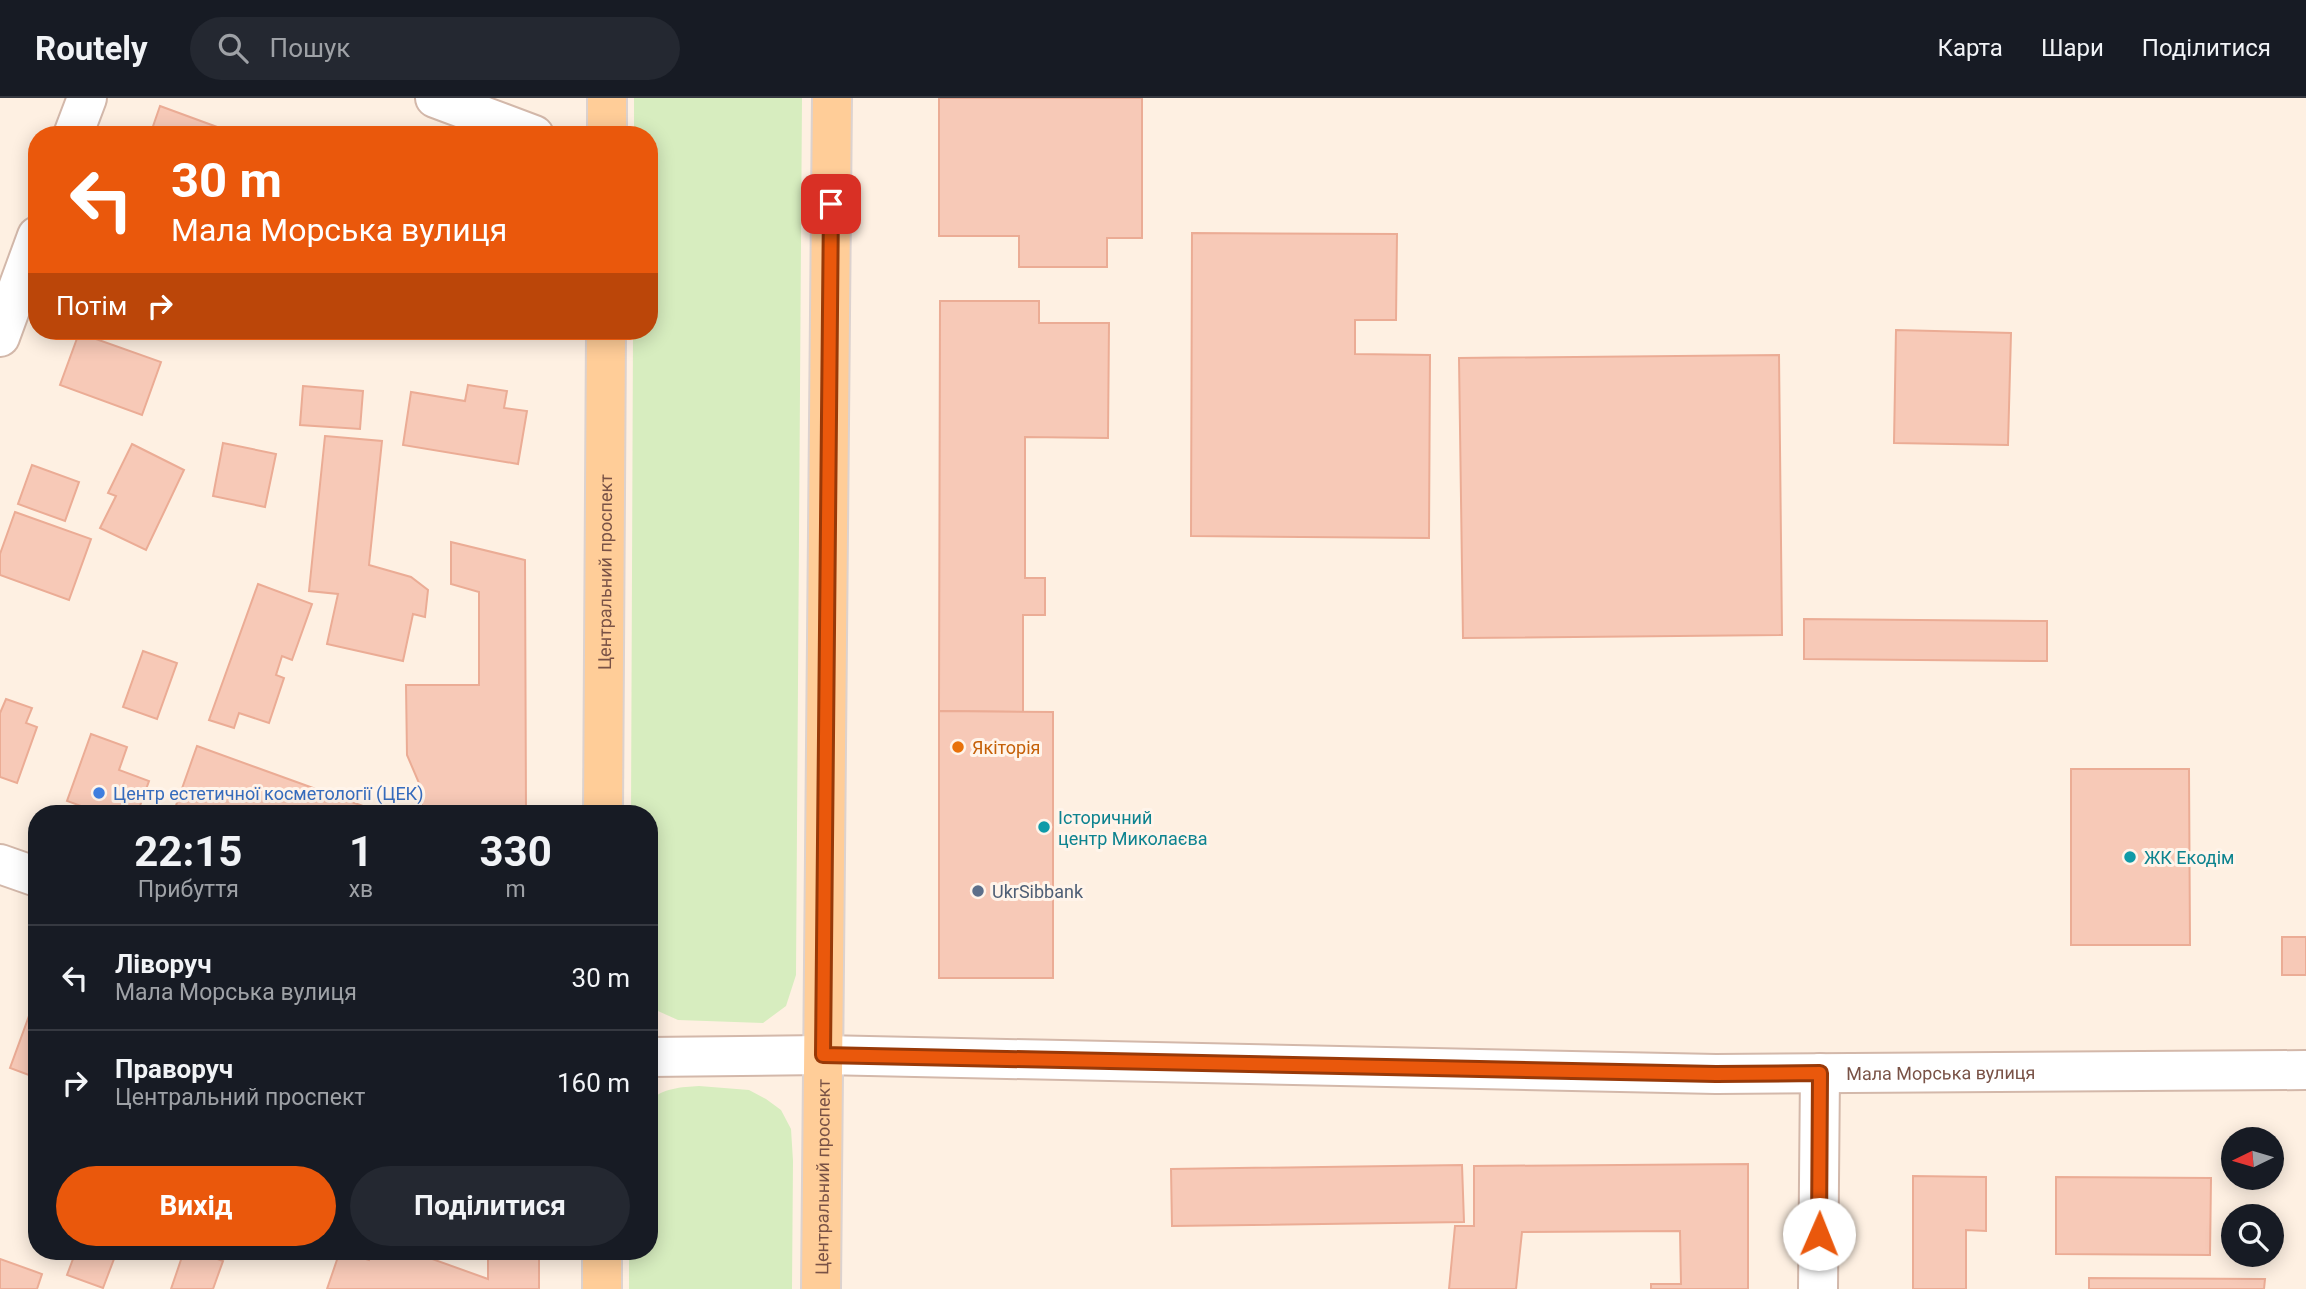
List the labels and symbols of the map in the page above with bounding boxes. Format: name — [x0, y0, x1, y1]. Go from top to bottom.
pin — [801, 174, 861, 234]
street label: Центральний проспект — [593, 474, 616, 670]
place label: Якіторія — [972, 737, 1040, 758]
marker: Якіторія — [950, 739, 966, 755]
place label: Центр естетичної косметології (ЦЕК) — [113, 783, 423, 805]
marker: Центр естетичної косметології (ЦЕК) — [91, 785, 107, 801]
place label: Історичний центр Миколаєва — [1058, 807, 1208, 849]
marker: Історичний центр Миколаєва — [1036, 819, 1052, 835]
place label: ЖК Екодім — [2144, 847, 2234, 868]
marker: ЖК Екодім — [2122, 849, 2138, 865]
place label: UkrSibbank — [992, 881, 1084, 902]
marker: UkrSibbank — [970, 883, 986, 899]
street label: Мала Морська вулиця — [1846, 1061, 2036, 1084]
street label: Центральний проспект — [811, 1079, 833, 1275]
north arrow — [2221, 1127, 2284, 1190]
position arrow — [1782, 1197, 1856, 1271]

